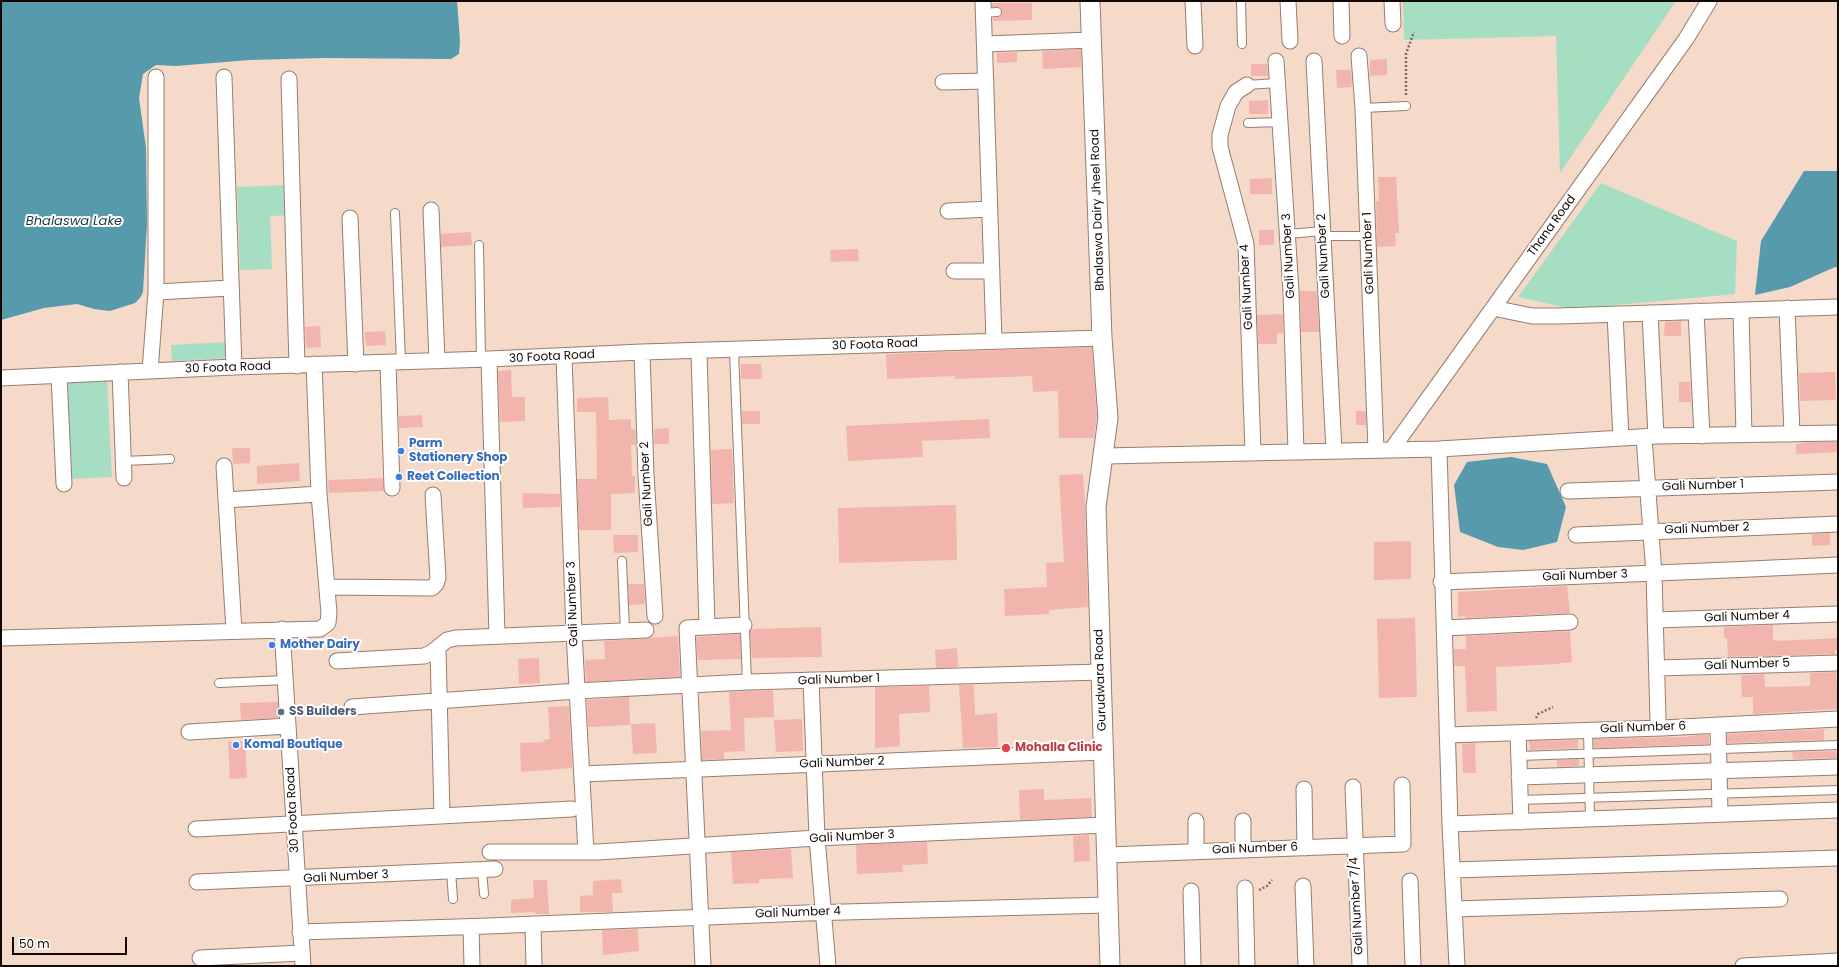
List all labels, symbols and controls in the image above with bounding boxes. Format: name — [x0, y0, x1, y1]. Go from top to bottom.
street label: Bhalaswa Dairy Jheel Road — [1088, 129, 1108, 291]
street label: Thana Road — [1525, 192, 1579, 260]
street label: Gali Number 1 — [1360, 212, 1378, 294]
street label: Gali Number 3 — [1280, 213, 1298, 299]
street label: Gali Number 2 — [1315, 213, 1333, 299]
water label: Bhalaswa Lake — [26, 214, 122, 230]
street label: Gali Number 4 — [1238, 244, 1256, 330]
street label: 30 Foota Road — [832, 336, 918, 354]
street label: 30 Foota Road — [509, 348, 595, 366]
street label: 30 Foota Road — [185, 359, 271, 377]
place label: Parm Stationery Shop — [409, 437, 507, 465]
street label: Gali Number 2 — [638, 441, 656, 527]
marker: Parm Stationery Shop — [396, 446, 406, 456]
place label: Reet Collection — [407, 470, 500, 484]
marker: Reet Collection — [394, 472, 404, 482]
street label: Gali Number 1 — [1662, 477, 1744, 495]
street label: Gali Number 2 — [1664, 520, 1750, 538]
street label: Gali Number 3 — [564, 561, 582, 647]
street label: Gali Number 3 — [1542, 567, 1628, 585]
street label: Gali Number 4 — [1704, 608, 1790, 626]
street label: Gurudwara Road — [1092, 629, 1110, 731]
place label: Mother Dairy — [280, 638, 360, 652]
marker: Mother Dairy — [267, 640, 277, 650]
street label: Gali Number 5 — [1704, 656, 1790, 674]
street label: Gali Number 1 — [798, 671, 880, 689]
place label: SS Builders — [289, 705, 357, 719]
marker: SS Builders — [276, 707, 286, 717]
street label: Gali Number 6 — [1600, 719, 1686, 737]
place label: Komal Boutique — [244, 738, 343, 752]
marker: Komal Boutique — [231, 740, 241, 750]
place label: Mohalla Clinic — [1015, 741, 1103, 755]
marker: Mohalla Clinic — [1000, 742, 1012, 754]
street label: Gali Number 2 — [799, 754, 885, 772]
street label: 30 Foota Road — [284, 767, 302, 853]
street label: Gali Number 3 — [809, 828, 895, 846]
street label: Gali Number 6 — [1212, 840, 1298, 858]
street label: Gali Number 7/4 — [1347, 857, 1367, 955]
street label: Gali Number 3 — [303, 868, 389, 886]
street label: Gali Number 4 — [755, 904, 841, 922]
scale bar — [14, 929, 129, 955]
text: 50 m — [19, 935, 50, 952]

